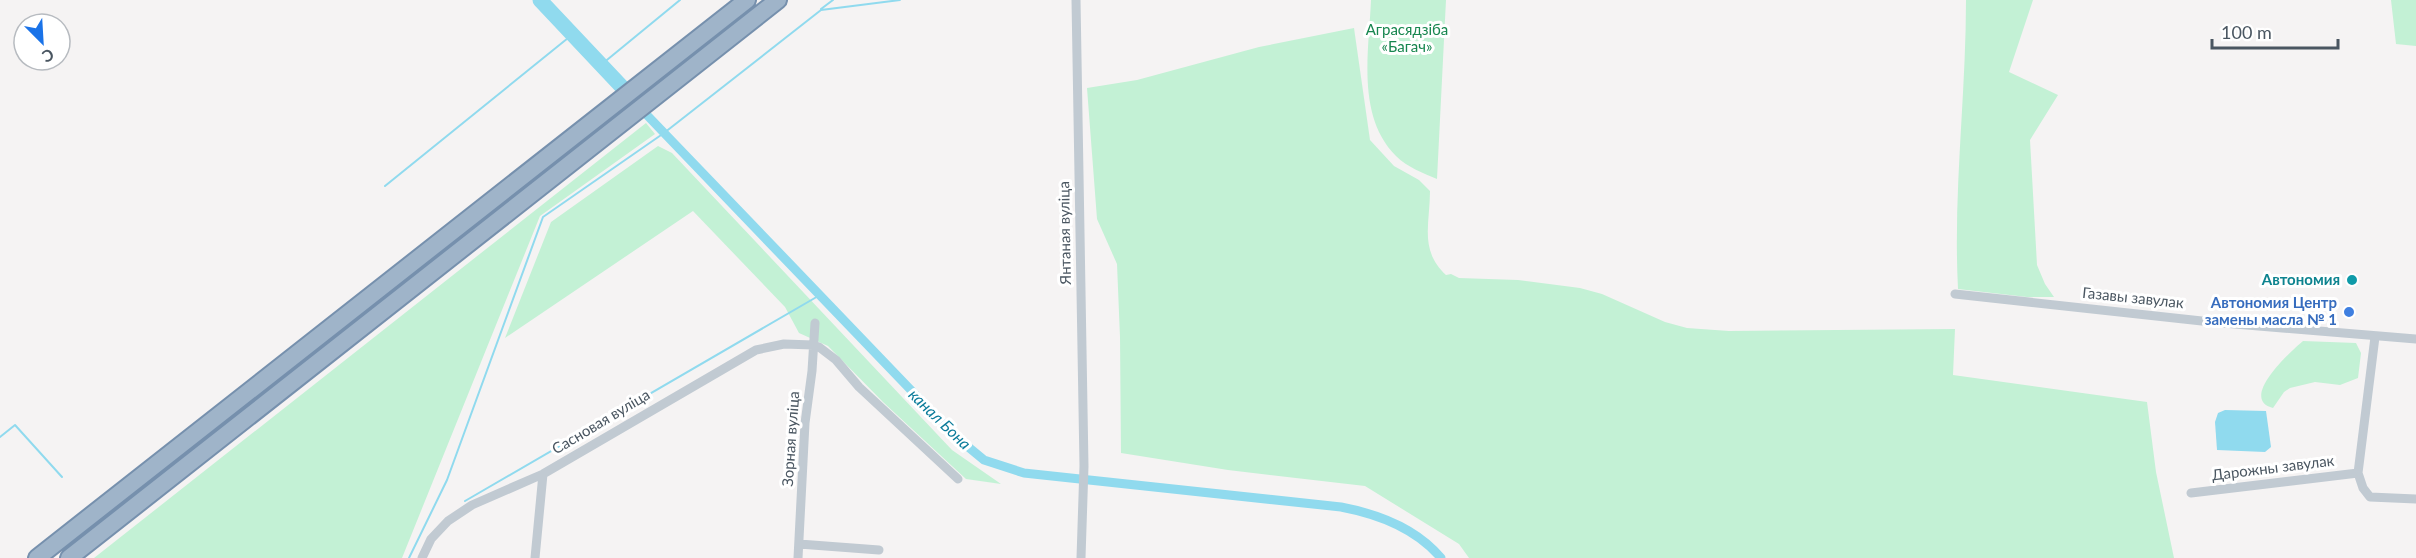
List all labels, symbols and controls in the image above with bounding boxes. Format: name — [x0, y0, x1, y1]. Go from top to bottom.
north arrow — [12, 12, 72, 72]
scale bar — [2212, 12, 2338, 50]
park label: Аграсядзіба «Багач» — [1366, 20, 1448, 55]
text: 100 m — [2221, 21, 2272, 43]
text: С — [39, 45, 57, 67]
street label: Янтаная вуліца — [1054, 181, 1074, 286]
place label: Автономия — [2261, 270, 2340, 288]
marker: Автономия — [2345, 273, 2359, 287]
street label: Газавы завулак — [2081, 283, 2185, 311]
place label: Автономия Центр замены масла № 1 — [2205, 293, 2337, 328]
marker: Автономия Центр замены масла № 1 — [2342, 305, 2356, 319]
water label: канал Бона — [905, 384, 975, 453]
street label: Сасновая вуліца — [548, 385, 653, 457]
street label: Зорная вуліца — [778, 391, 802, 487]
street label: Дарожны завулак — [2211, 451, 2335, 483]

